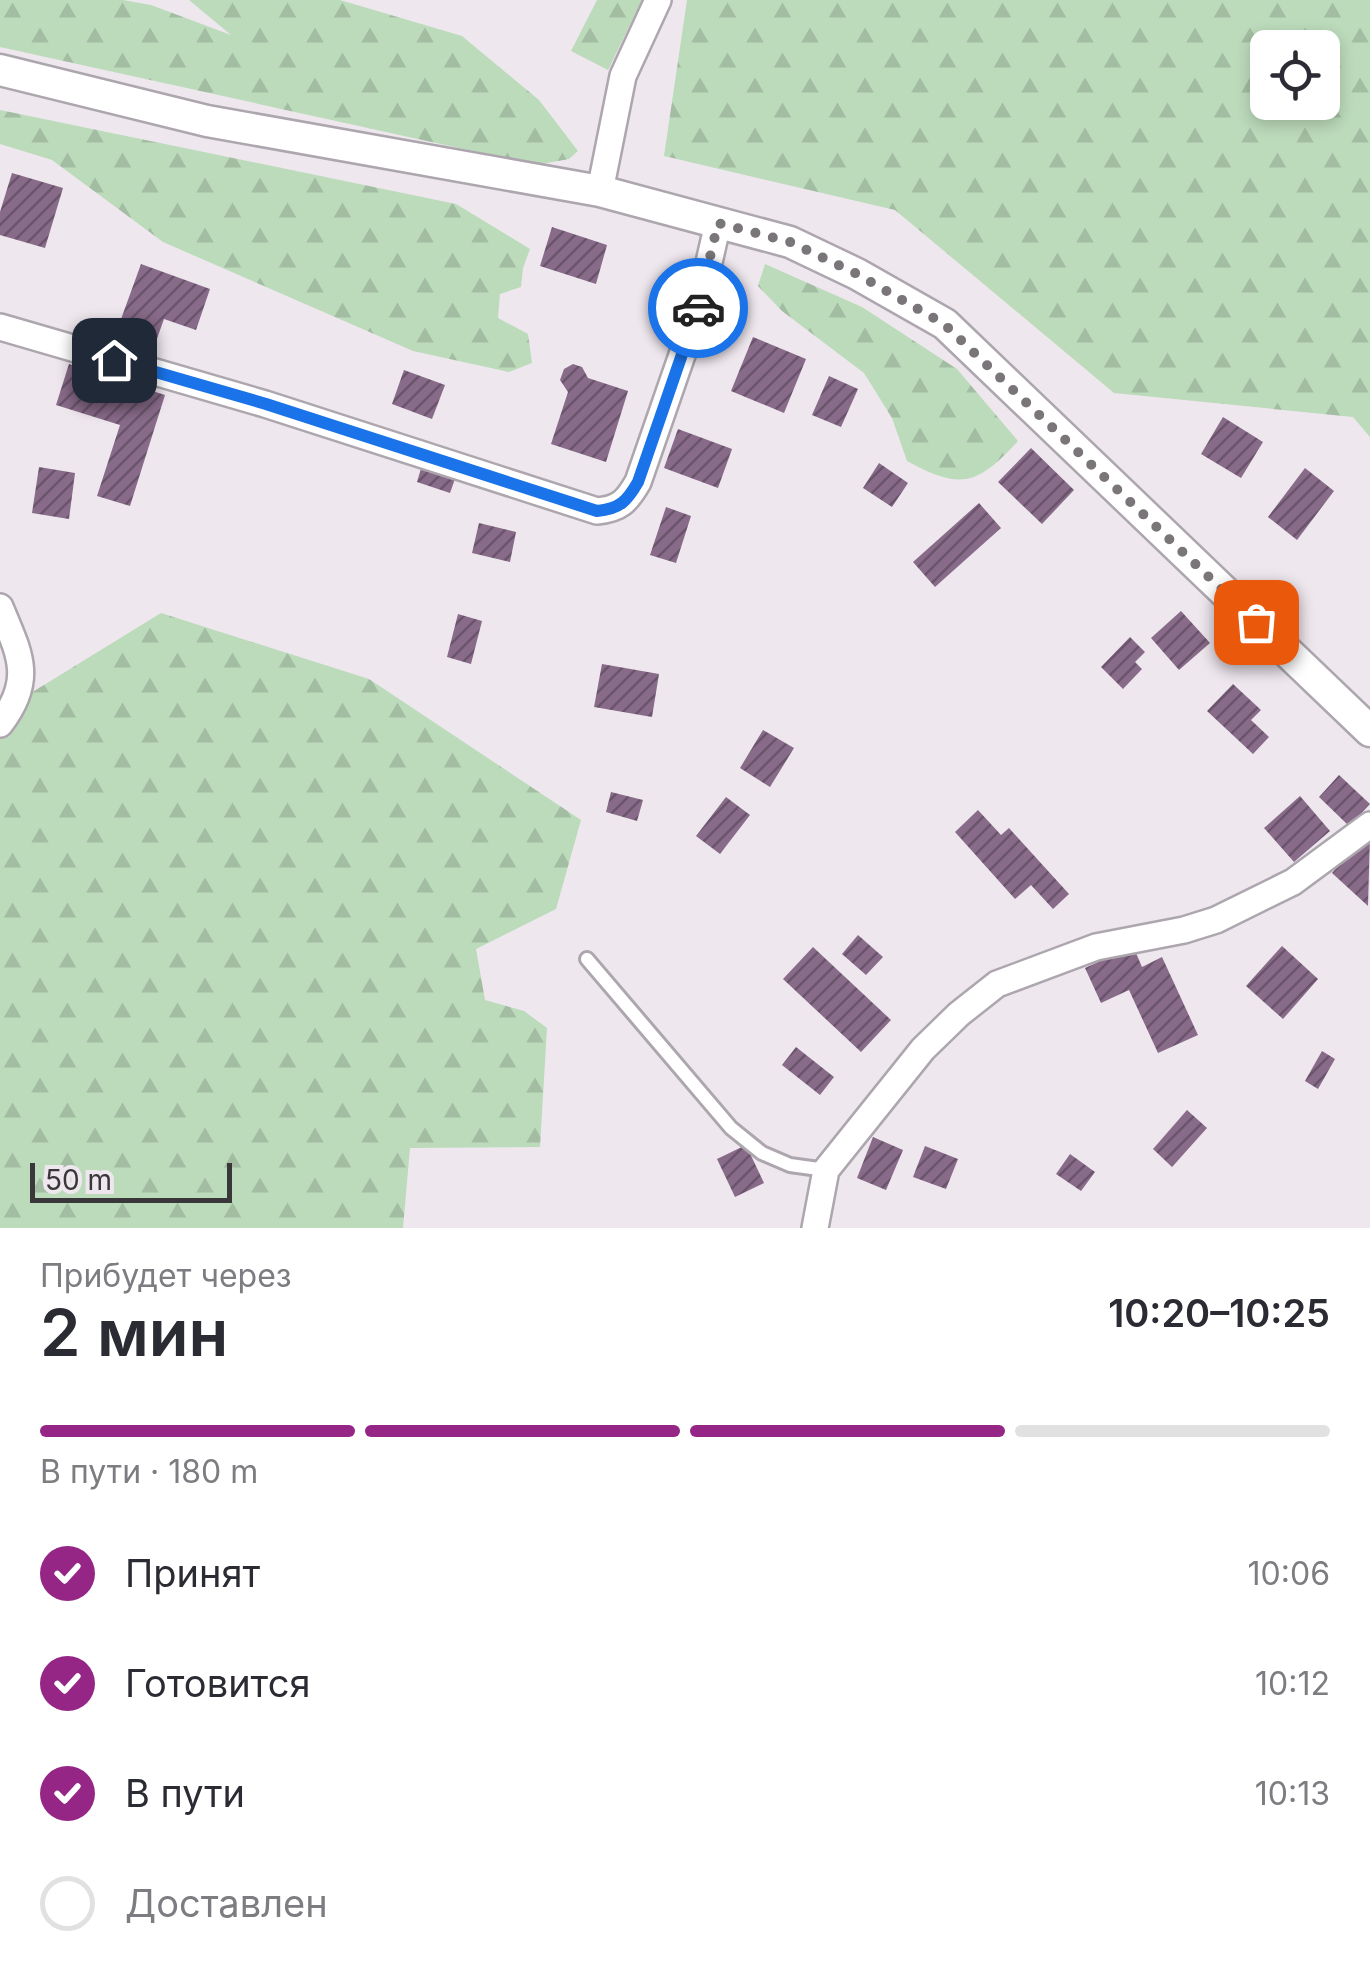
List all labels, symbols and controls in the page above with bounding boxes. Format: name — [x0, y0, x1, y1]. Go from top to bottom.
map controls — [1250, 30, 1340, 120]
button: locate — [1250, 30, 1340, 120]
courier — [648, 258, 748, 358]
icon: car — [671, 281, 726, 336]
pin — [72, 318, 157, 403]
icon: home — [87, 333, 142, 388]
pin — [1214, 580, 1299, 665]
icon: bag — [1229, 595, 1284, 650]
scale bar — [30, 1158, 232, 1202]
text: 50 m — [45, 1163, 112, 1197]
text: Прибудет через — [40, 1256, 292, 1295]
text: 10:20–10:25 — [1108, 1290, 1330, 1336]
text: 2 мин — [40, 1293, 228, 1372]
text: В пути · 180 m — [40, 1452, 258, 1491]
icon: check — [40, 1546, 95, 1601]
text: Принят — [125, 1550, 260, 1596]
text: 10:06 — [1248, 1554, 1330, 1593]
icon: check — [40, 1656, 95, 1711]
text: Готовится — [125, 1660, 310, 1706]
text: 10:12 — [1255, 1664, 1330, 1703]
icon: check — [40, 1766, 95, 1821]
text: В пути — [125, 1770, 245, 1816]
text: 10:13 — [1255, 1774, 1330, 1813]
text: Доставлен — [125, 1880, 328, 1926]

